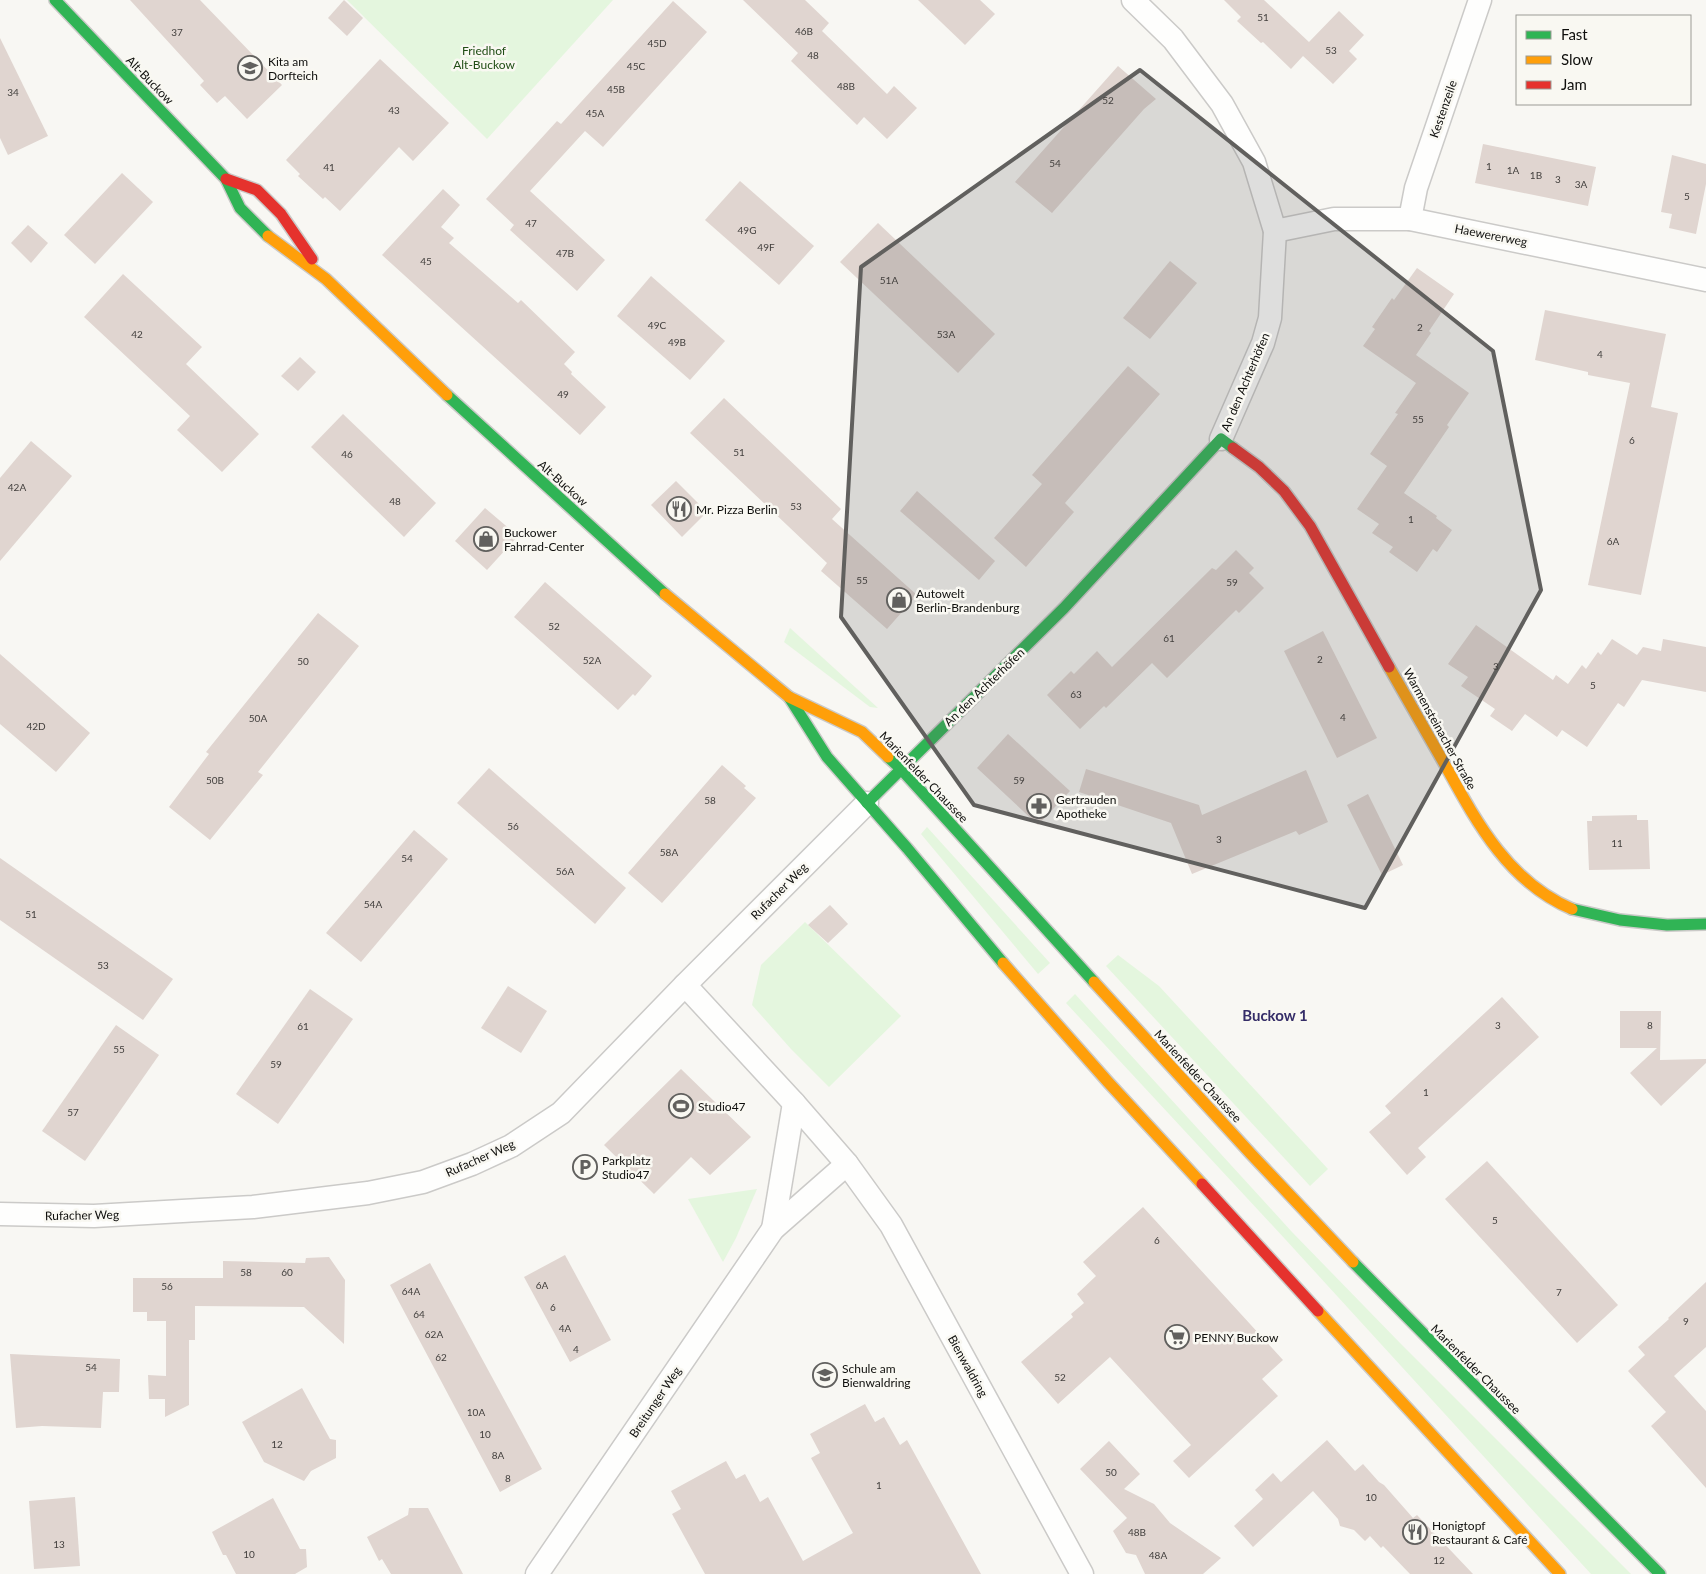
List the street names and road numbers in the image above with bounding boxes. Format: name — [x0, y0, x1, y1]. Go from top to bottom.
street label: Alt-Buckow — [123, 53, 177, 108]
street label: Kestenzeile — [1426, 78, 1460, 140]
street label: Haewererweg — [1453, 221, 1529, 249]
street label: An den Achterhöfen — [1217, 330, 1273, 434]
street label: Alt-Buckow — [535, 457, 591, 510]
street label: An den Achterhöfen — [941, 645, 1027, 729]
street label: Warmensteinacher Straße — [1400, 666, 1480, 792]
street label: Marienfelder Chaussee — [877, 728, 971, 826]
street label: Rufacher Weg — [747, 859, 811, 923]
street label: Marienfelder Chaussee — [1151, 1027, 1245, 1125]
street label: Rufacher Weg — [443, 1136, 517, 1180]
street label: Rufacher Weg — [45, 1207, 119, 1223]
street label: Marienfelder Chaussee — [1428, 1321, 1524, 1417]
street label: Bienwaldring — [945, 1332, 991, 1400]
street label: Breitunger Weg — [626, 1364, 684, 1440]

